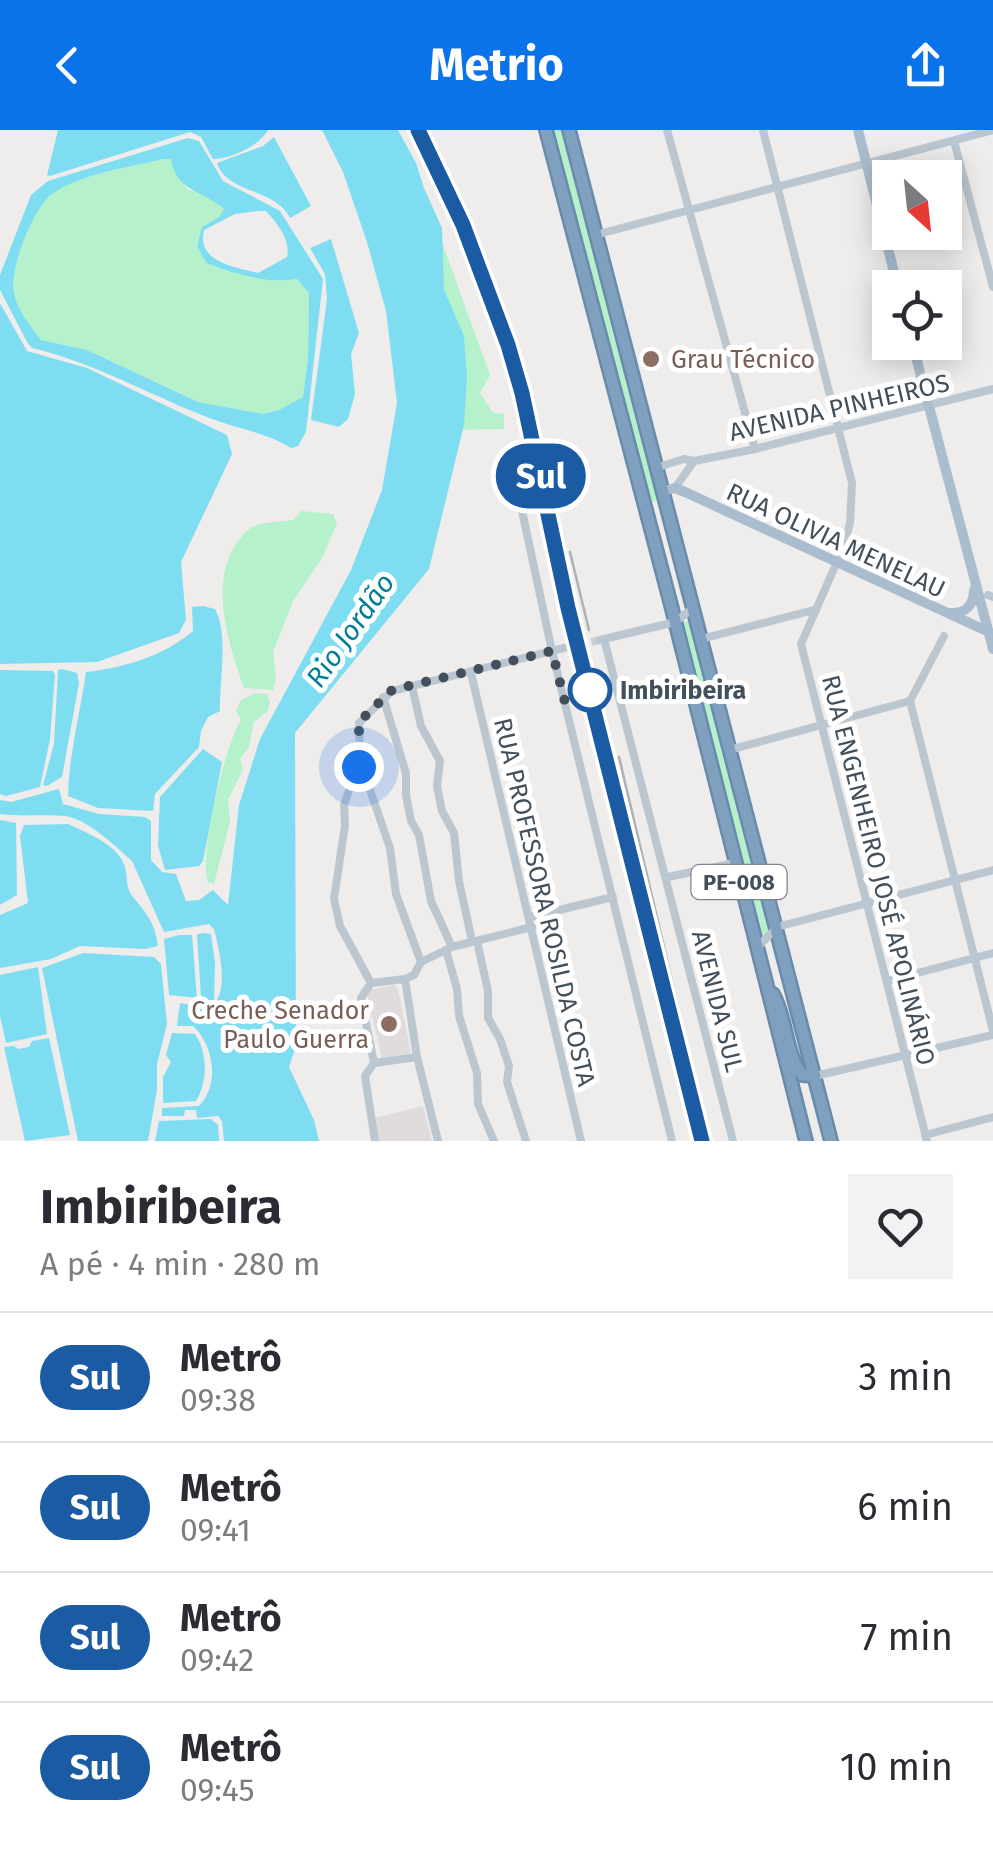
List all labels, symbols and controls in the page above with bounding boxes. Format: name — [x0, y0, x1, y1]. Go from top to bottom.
icon: back — [40, 38, 95, 93]
text: Metrio — [429, 38, 564, 92]
icon: share — [898, 38, 953, 93]
north arrow — [872, 160, 962, 250]
map controls — [872, 160, 962, 360]
button: locate — [872, 270, 962, 360]
place label: Grau Técnico — [671, 345, 815, 375]
marker: Grau Técnico — [640, 348, 662, 370]
street label: AVENIDA PINHEIROS — [726, 368, 952, 448]
line badge: Sul — [484, 444, 598, 508]
text: Sul — [516, 455, 566, 497]
street label: RUA OLIVIA MENELAU — [721, 477, 950, 605]
water label: Rio Jordão — [299, 567, 401, 693]
marker: Imbiribeira — [569, 669, 611, 711]
street label: RUA ENGENHEIRO JOSÉ APOLINÁRIO — [815, 672, 942, 1069]
place label: Imbiribeira — [620, 676, 746, 706]
street label: RUA PROFESSORA ROSILDA COSTA — [487, 715, 601, 1090]
your location — [334, 742, 384, 792]
road number: PE-008 — [692, 865, 786, 899]
street label: AVENIDA SUL — [685, 927, 749, 1075]
place label: Creche Senador Paulo Guerra — [191, 996, 369, 1055]
marker: Creche Senador Paulo Guerra — [378, 1013, 400, 1035]
button: heart — [848, 1174, 953, 1279]
text: Imbiribeira — [40, 1178, 282, 1236]
text: A pé · 4 min · 280 m — [40, 1245, 320, 1283]
text: Metrô — [180, 1335, 282, 1381]
text: 3 min — [858, 1354, 953, 1400]
text: Sul — [70, 1356, 120, 1398]
text: 09:38 — [180, 1381, 256, 1419]
text: Metrô — [180, 1465, 282, 1511]
text: 6 min — [857, 1484, 953, 1530]
text: Sul — [70, 1486, 120, 1528]
text: 09:41 — [180, 1511, 251, 1549]
text: Metrô — [180, 1595, 282, 1641]
text: 7 min — [861, 1614, 953, 1660]
text: Sul — [70, 1616, 120, 1658]
text: 09:42 — [180, 1641, 254, 1679]
text: Metrô — [180, 1725, 282, 1771]
text: 10 min — [840, 1744, 953, 1790]
text: Sul — [70, 1746, 120, 1788]
text: 09:45 — [180, 1771, 255, 1809]

